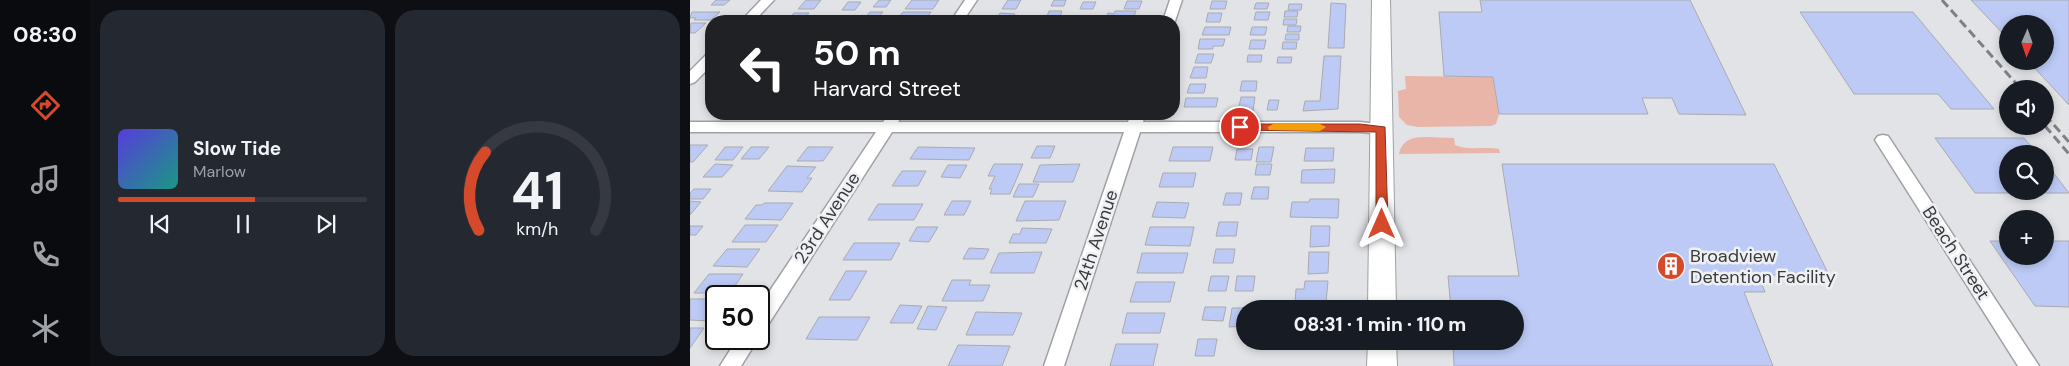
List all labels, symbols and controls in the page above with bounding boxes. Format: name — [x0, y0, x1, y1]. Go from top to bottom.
north arrow — [1999, 15, 2054, 70]
map controls — [1999, 15, 2054, 265]
text: 08:30 — [13, 20, 77, 49]
text: 50 m — [813, 30, 901, 76]
icon: left — [730, 35, 795, 100]
text: Harvard Street — [813, 74, 961, 103]
button: sound — [1999, 80, 2054, 135]
icon: directions — [28, 88, 63, 123]
pin — [1219, 106, 1261, 148]
icon: arrive — [1226, 113, 1254, 141]
text: Slow Tide — [193, 136, 281, 161]
button: search — [1999, 145, 2054, 200]
text: 41 — [511, 157, 564, 225]
text: Marlow — [193, 161, 246, 182]
icon: music — [28, 162, 63, 197]
street label: 23rd Avenue — [788, 168, 866, 268]
street label: 24th Avenue — [1068, 187, 1124, 293]
position arrow — [1355, 197, 1407, 249]
street label: Beach Street — [1917, 201, 1995, 305]
icon: previous — [146, 210, 174, 238]
icon: pause — [229, 210, 257, 238]
icon: next — [312, 210, 340, 238]
button: + — [1999, 210, 2054, 265]
text: km/h — [516, 217, 559, 241]
icon: phone — [28, 237, 63, 272]
place label: Broadview Detention Facility — [1690, 244, 1836, 289]
building icon: Broadview Detention Facility — [1656, 251, 1686, 281]
speed limit sign: 50 — [705, 285, 770, 350]
icon: climate — [28, 311, 63, 346]
text: 08:31 · 1 min · 110 m — [1294, 312, 1466, 337]

